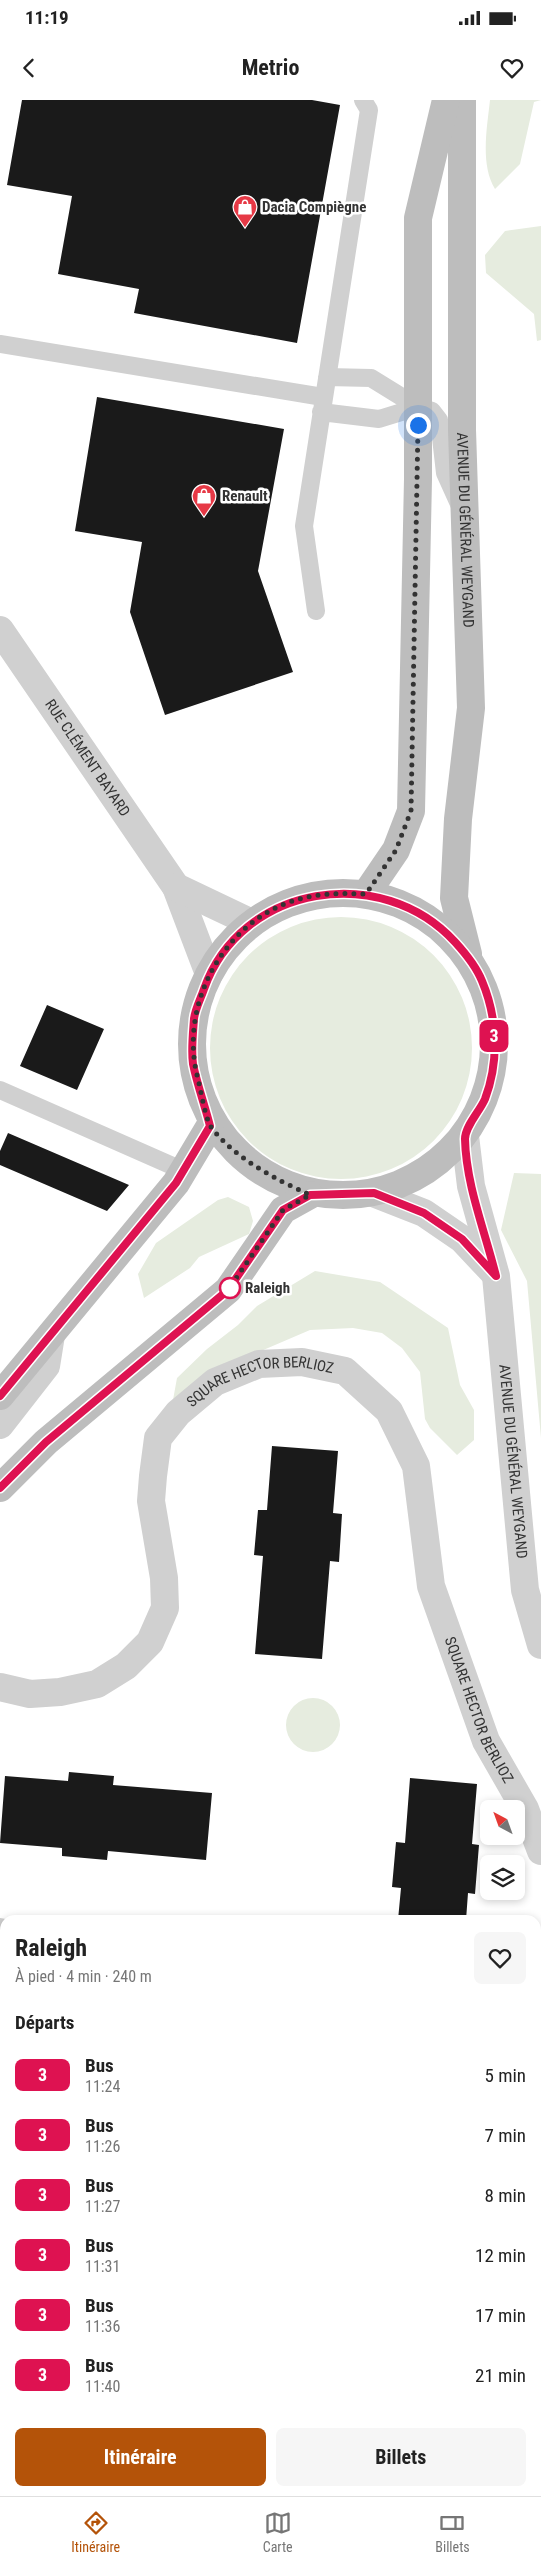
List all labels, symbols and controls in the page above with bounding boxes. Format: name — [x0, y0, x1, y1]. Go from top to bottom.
text: 11:19 — [25, 6, 69, 29]
icon: back — [15, 54, 43, 82]
icon: heart — [498, 54, 526, 82]
text: Metrio — [242, 55, 299, 80]
shop icon: Dacia Compiègne — [232, 194, 258, 228]
place label: Dacia Compiègne — [262, 198, 366, 216]
your location — [406, 413, 431, 438]
street label: AVENUE DU GÉNÉRAL WEYGAND — [453, 432, 477, 628]
shop icon: Renault — [191, 483, 217, 517]
place label: Renault — [222, 487, 268, 505]
street label: RUE CLÉMENT BAYARD — [41, 696, 134, 820]
line badge: 3 — [478, 1020, 510, 1052]
text: 3 — [489, 1025, 499, 1046]
marker: Raleigh — [219, 1277, 241, 1299]
place label: Raleigh — [245, 1279, 290, 1297]
street label: SQUARE HECTOR BERLIOZ — [183, 1352, 335, 1411]
street label: AVENUE DU GÉNÉRAL WEYGAND — [495, 1363, 531, 1560]
street label: SQUARE HECTOR BERLIOZ — [441, 1634, 517, 1786]
north arrow — [480, 1800, 525, 1845]
map controls — [480, 1800, 525, 1900]
button: layers — [480, 1855, 525, 1900]
button: heart — [474, 1932, 526, 1984]
text: Raleigh — [15, 1934, 87, 1962]
text: À pied · 4 min · 240 m — [15, 1967, 152, 1986]
text: Départs — [15, 2011, 74, 2034]
text: Bus — [85, 2054, 114, 2077]
text: 3 — [38, 2064, 47, 2085]
text: 5 min — [484, 2064, 526, 2087]
text: 11:24 — [85, 2077, 120, 2096]
text: Bus — [85, 2114, 114, 2137]
text: 3 — [38, 2124, 47, 2145]
text: 7 min — [484, 2124, 526, 2147]
text: 11:26 — [85, 2137, 120, 2156]
text: Bus — [85, 2174, 114, 2197]
text: 3 — [38, 2184, 47, 2205]
text: 8 min — [484, 2184, 526, 2207]
text: 11:27 — [85, 2197, 120, 2216]
text: Bus — [85, 2234, 114, 2257]
text: 3 — [38, 2244, 47, 2265]
text: 12 min — [475, 2244, 526, 2267]
text: 11:31 — [85, 2257, 120, 2276]
text: Bus — [85, 2294, 114, 2317]
text: 3 — [38, 2304, 47, 2325]
text: 17 min — [475, 2304, 526, 2327]
text: 11:36 — [85, 2317, 120, 2336]
text: Bus — [85, 2354, 114, 2377]
text: 3 — [38, 2364, 47, 2385]
text: 21 min — [475, 2364, 526, 2387]
text: 11:40 — [85, 2377, 120, 2396]
button: Itinéraire — [15, 2428, 266, 2486]
button: Billets — [276, 2428, 526, 2486]
tab: Itinéraire — [71, 2509, 120, 2555]
tab: Carte — [263, 2509, 293, 2555]
tab: Billets — [435, 2509, 470, 2555]

